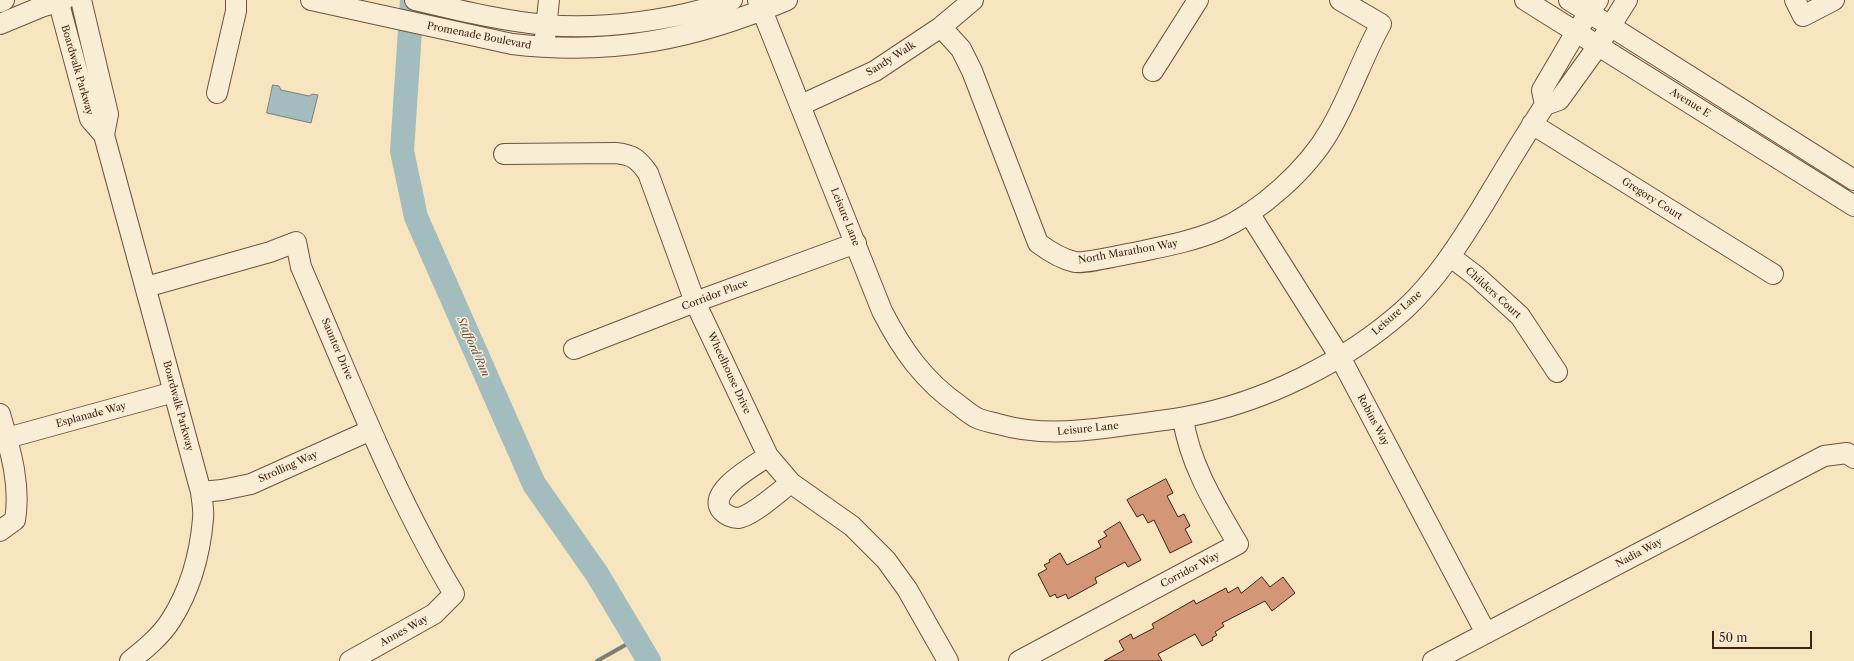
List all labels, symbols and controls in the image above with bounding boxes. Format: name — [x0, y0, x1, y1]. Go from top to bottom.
street label: Promenade Boulevard — [426, 20, 532, 52]
street label: Boardwalk Parkway — [58, 24, 96, 116]
street label: Sandy Walk — [864, 39, 918, 79]
street label: Avenue E — [1668, 86, 1712, 120]
street label: Gregory Court — [1619, 176, 1685, 222]
street label: Leisure Lane — [828, 186, 862, 248]
street label: North Marathon Way — [1077, 237, 1179, 267]
street label: Childers Court — [1463, 265, 1523, 321]
street label: Corridor Place — [680, 277, 750, 313]
street label: Leisure Lane — [1370, 288, 1424, 338]
water label: Stafford Run — [454, 315, 492, 379]
street label: Saunter Drive — [319, 316, 355, 382]
street label: Wheelhouse Drive — [705, 330, 753, 416]
street label: Boardwalk Parkway — [160, 359, 196, 453]
street label: Robins Way — [1354, 392, 1392, 448]
street label: Esplanade Way — [55, 400, 127, 430]
street label: Leisure Lane — [1057, 420, 1119, 438]
street label: Strolling Way — [257, 449, 319, 485]
street label: Nadia Way — [1614, 536, 1664, 570]
street label: Corridor Way — [1158, 549, 1222, 591]
street label: Annes Way — [378, 613, 430, 649]
scale bar — [1714, 623, 1814, 649]
text: 50 m — [1719, 630, 1748, 645]

